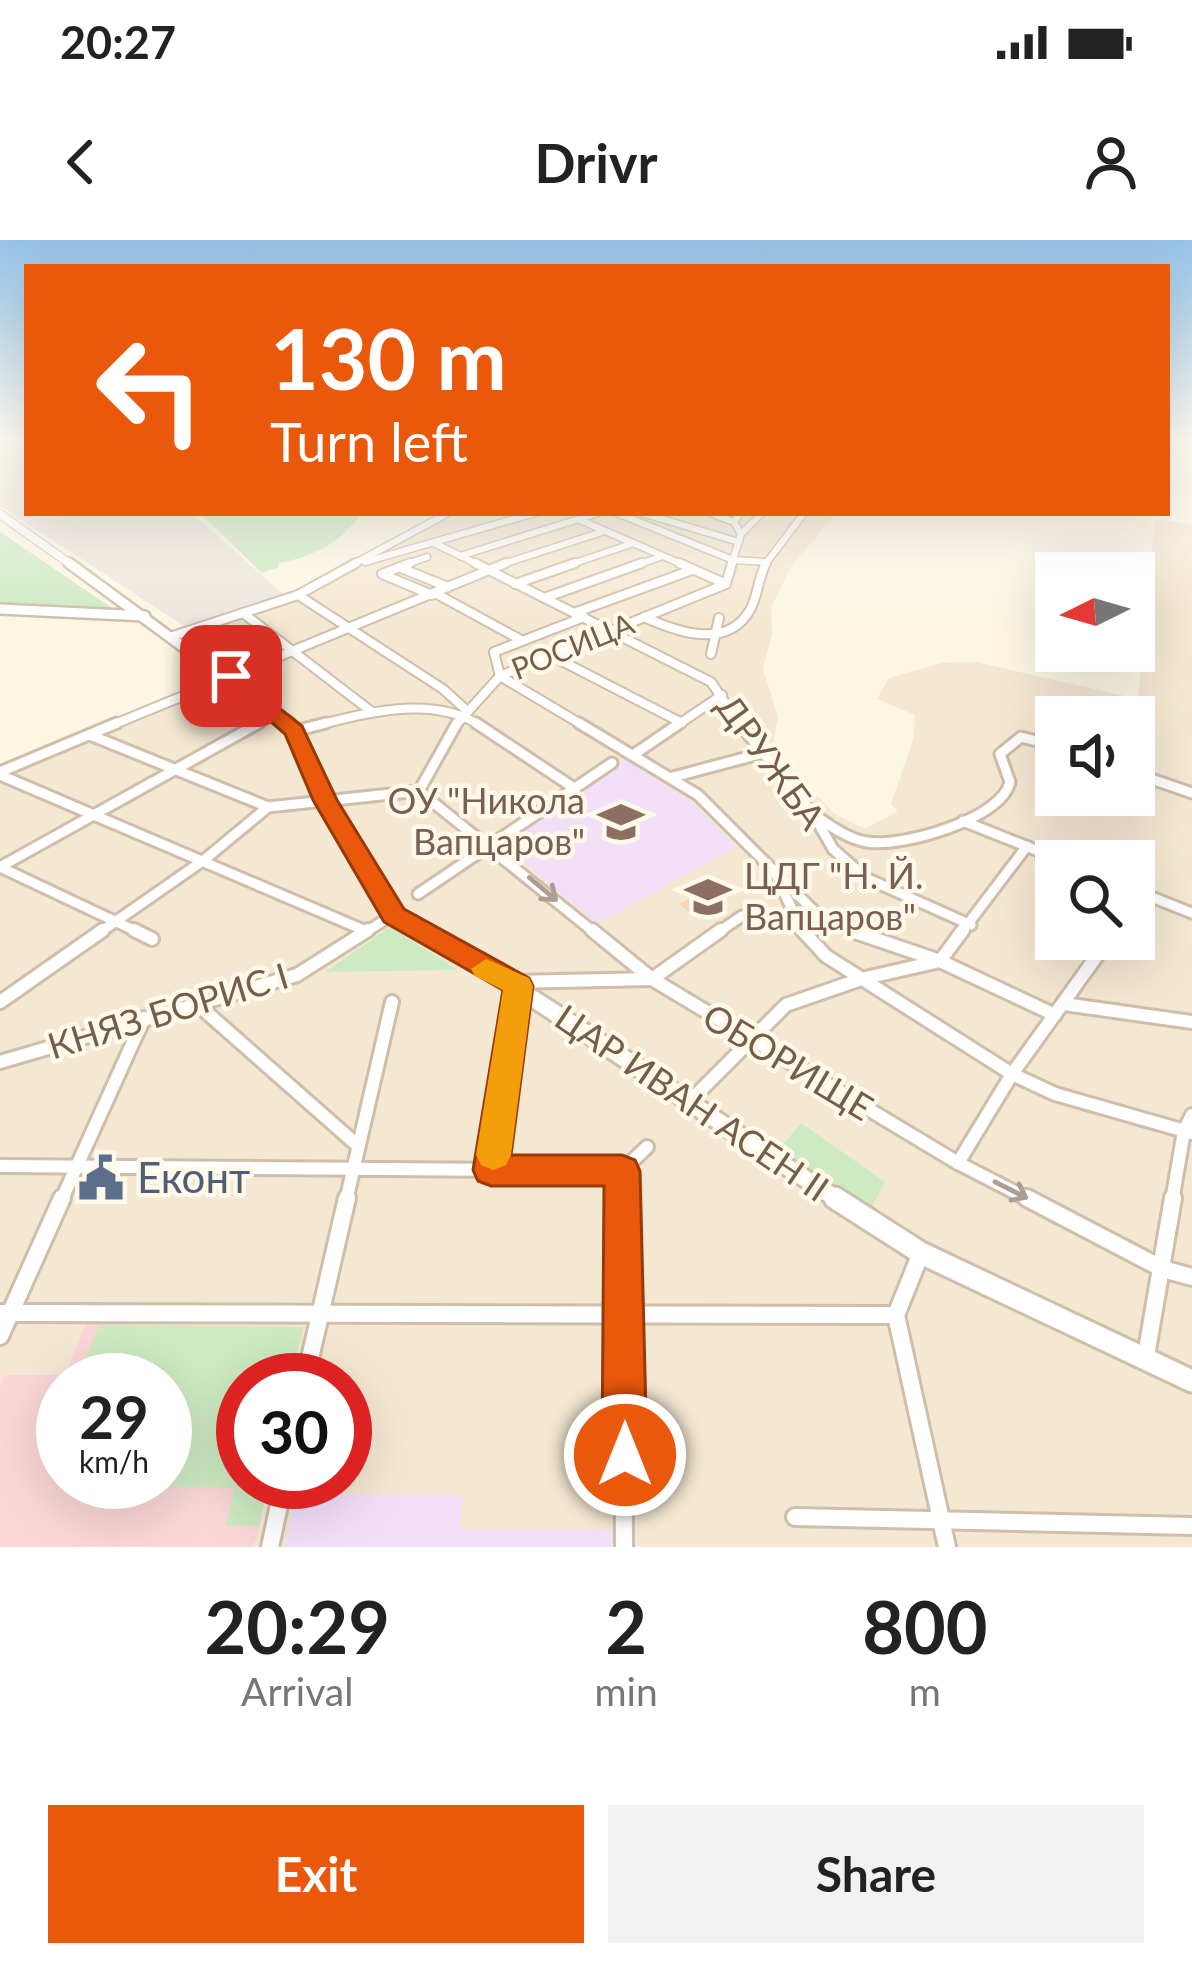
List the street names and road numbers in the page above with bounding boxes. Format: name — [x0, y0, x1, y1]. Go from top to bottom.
street label: РОСИЦА — [506, 604, 639, 686]
street label: ДРУЖБА — [708, 685, 836, 838]
street label: КНЯЗ БОРИС I — [42, 953, 293, 1067]
street label: ОБОРИЩЕ — [696, 993, 881, 1129]
street label: ЦАР ИВАН АСЕН II — [548, 994, 838, 1210]

